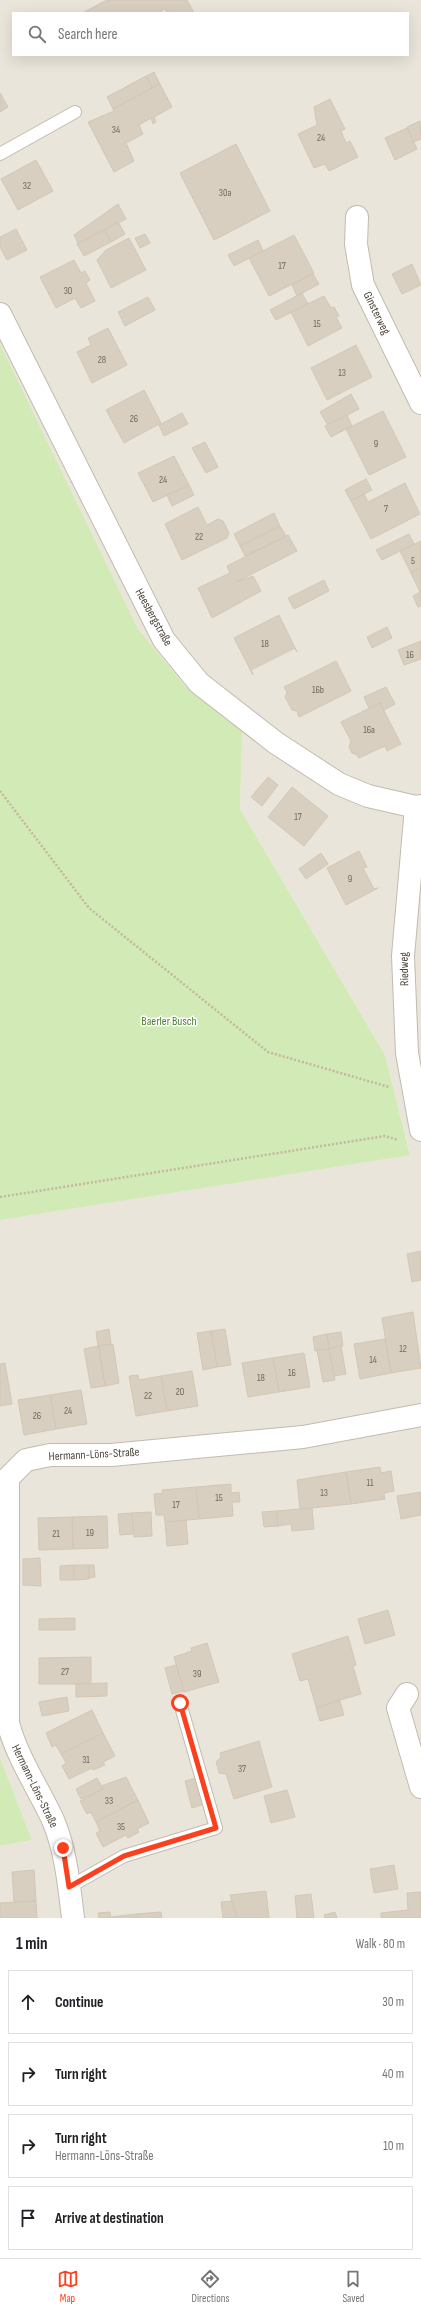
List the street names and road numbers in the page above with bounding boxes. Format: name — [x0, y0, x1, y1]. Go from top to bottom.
street label: Ginsterweg — [360, 289, 393, 337]
street label: Heesbergstraße — [132, 586, 176, 649]
street label: Riedweg — [397, 952, 412, 986]
street label: Hermann-Löns-Straße — [48, 1445, 140, 1464]
street label: Hermann-Löns-Straße — [8, 1742, 61, 1831]

